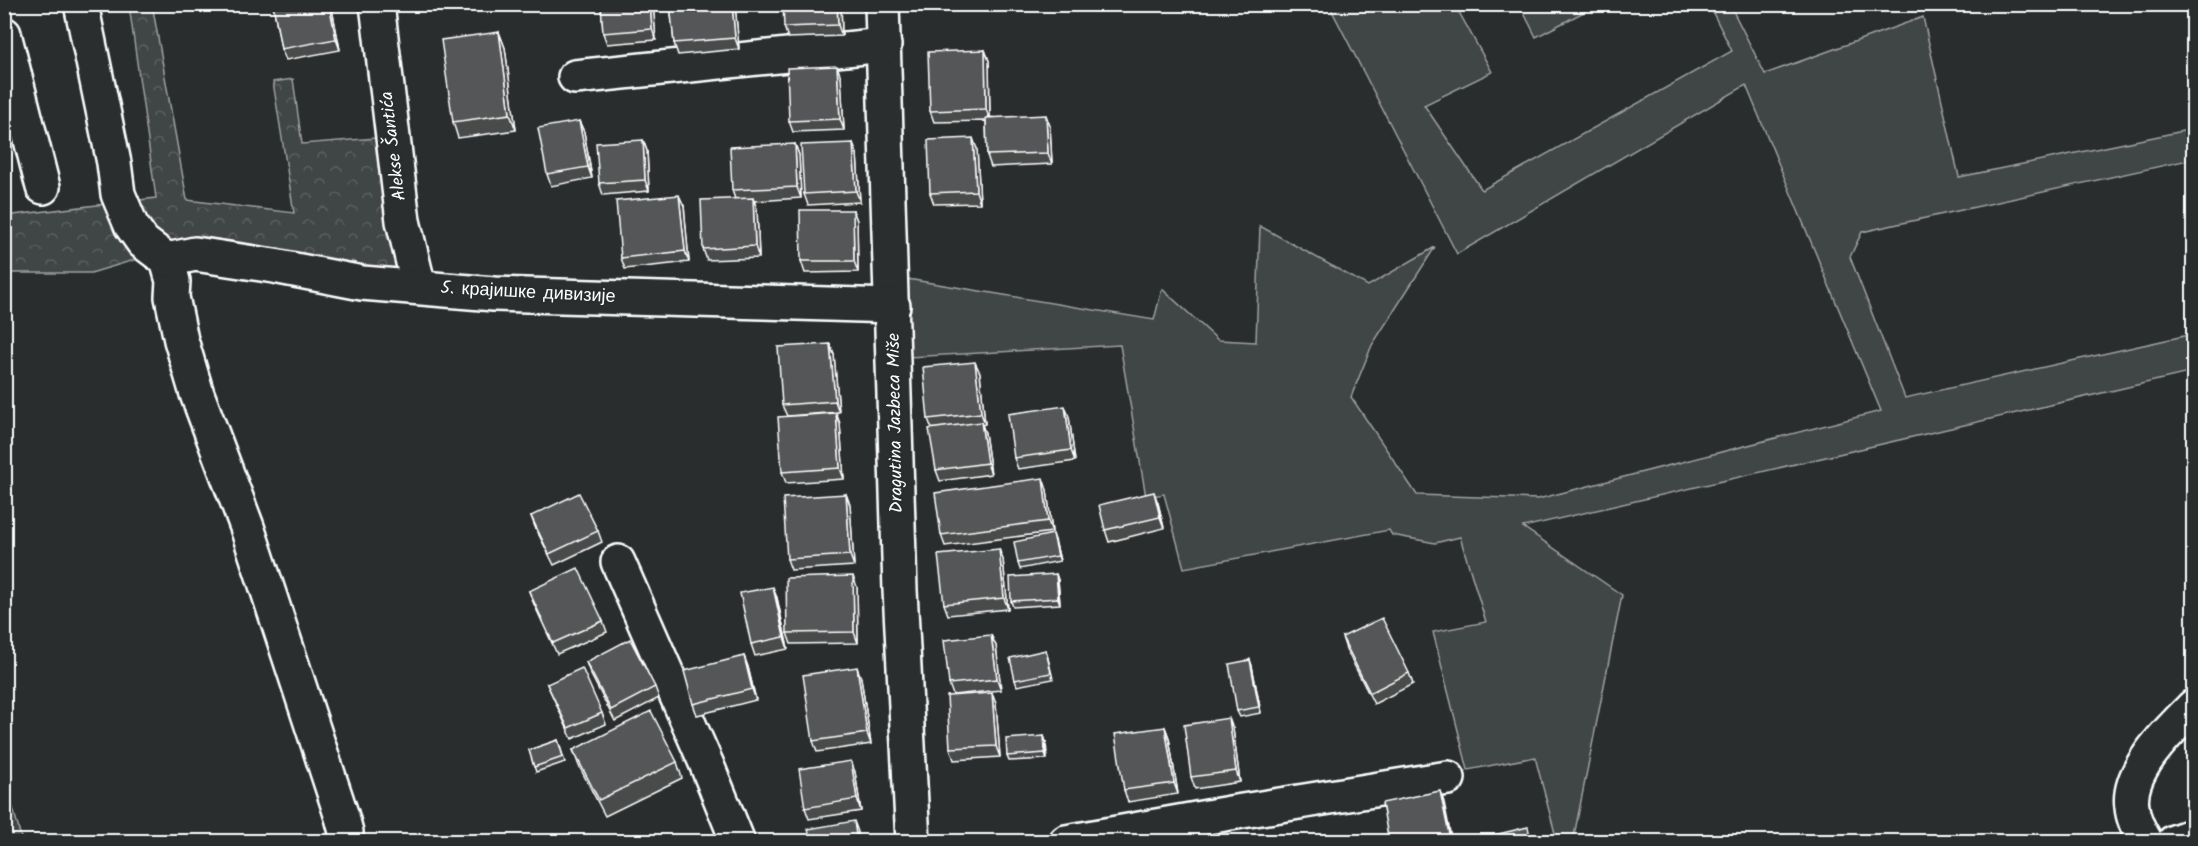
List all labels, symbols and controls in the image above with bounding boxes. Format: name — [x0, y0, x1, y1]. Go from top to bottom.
street label: Alekse Šantića — [373, 90, 415, 202]
street label: 5. крајишке дивизије — [440, 274, 616, 312]
street label: Dragutina Jazbeca Miše — [880, 333, 912, 513]

